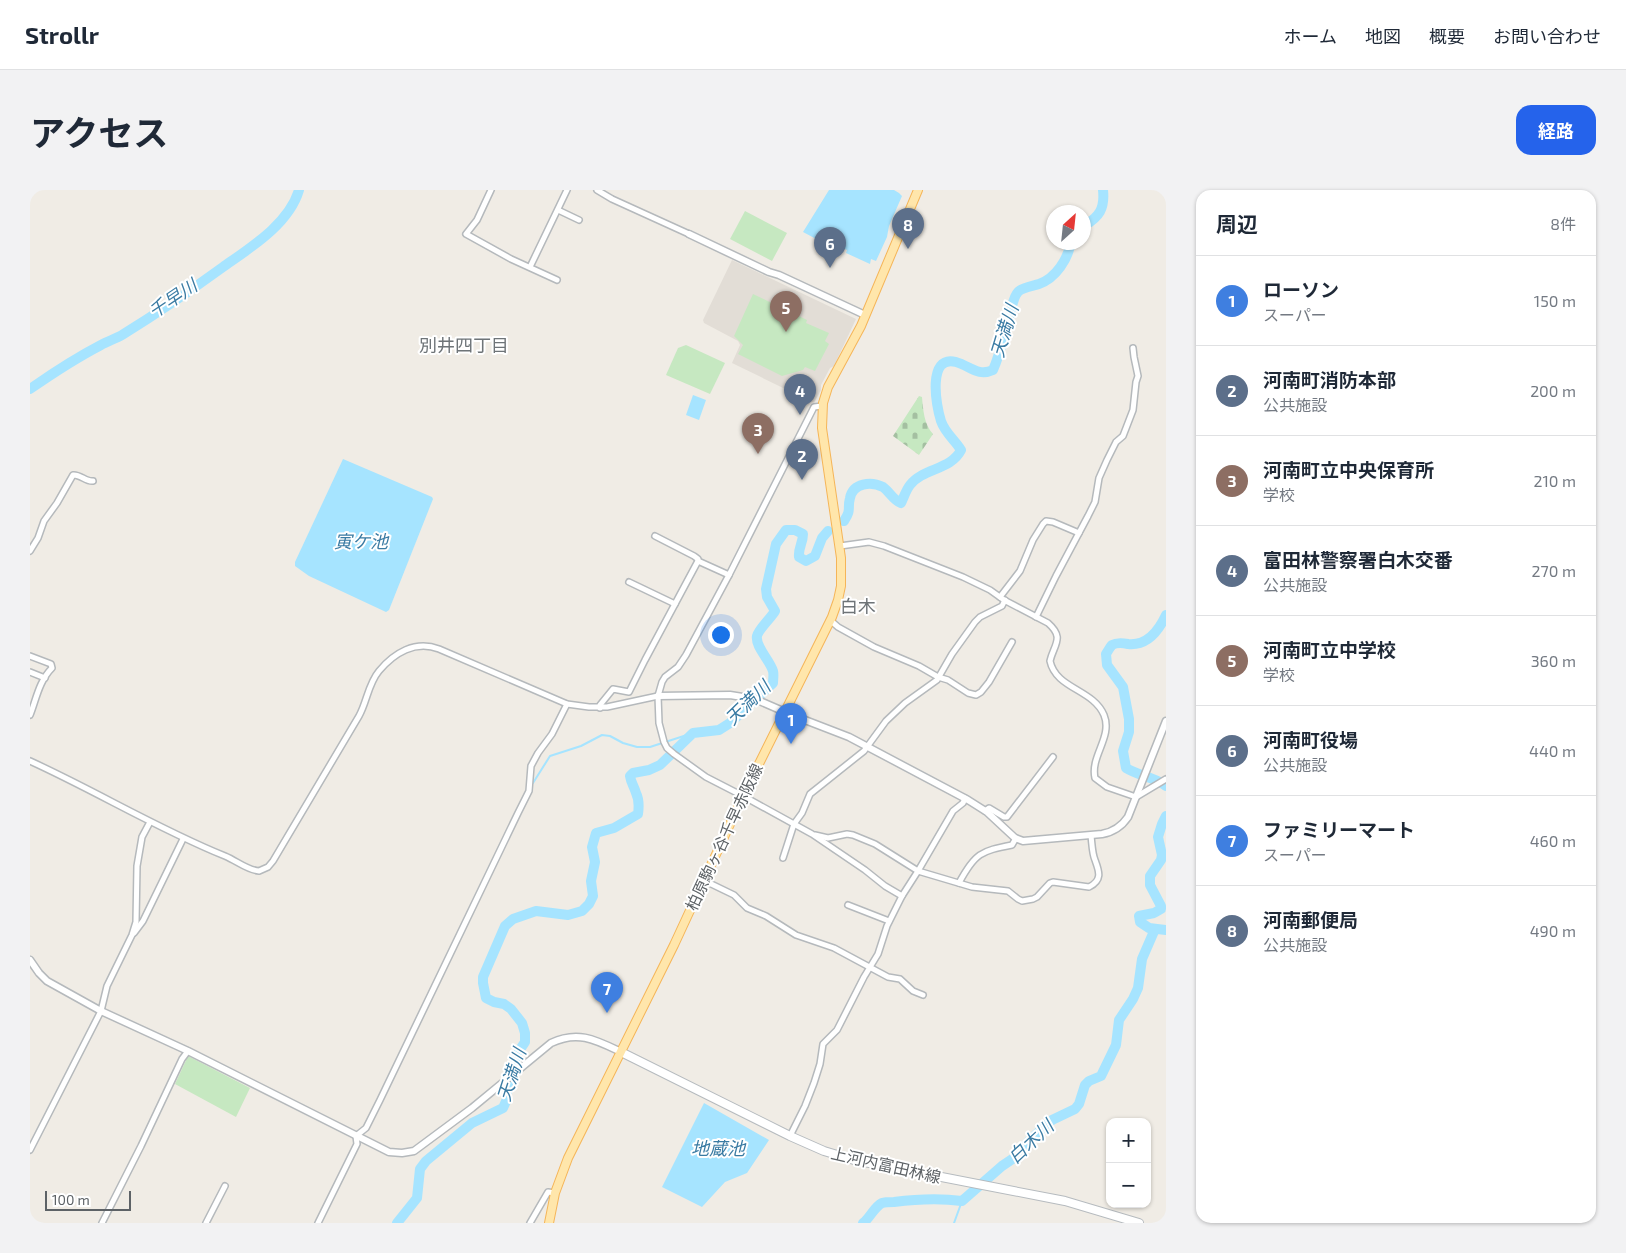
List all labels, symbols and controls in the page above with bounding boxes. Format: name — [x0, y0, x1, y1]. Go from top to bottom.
text: Strollr — [25, 20, 99, 49]
text: ホーム — [1284, 25, 1337, 47]
text: 地図 — [1365, 25, 1401, 47]
text: 概要 — [1429, 25, 1465, 47]
text: お問い合わせ — [1493, 25, 1601, 47]
button: 経路 — [1516, 105, 1596, 155]
text: アクセス — [30, 111, 168, 153]
north arrow — [1046, 205, 1091, 250]
pin: 8 — [892, 208, 924, 249]
text: 周辺 — [1216, 211, 1258, 236]
text: 8件 — [1550, 214, 1576, 233]
pin: 6 — [814, 227, 846, 268]
water label: 千早川 — [144, 273, 203, 322]
text: ローソン — [1263, 278, 1339, 301]
pin: 5 — [770, 291, 802, 332]
text: 1 — [1229, 291, 1235, 310]
text: 150 m — [1534, 291, 1576, 310]
water label: 天満川 — [986, 300, 1023, 360]
text: スーパー — [1263, 305, 1327, 324]
district label: 別井四丁目 — [419, 334, 509, 356]
text: 河南町消防本部 — [1263, 368, 1396, 391]
pin: 4 — [784, 374, 816, 415]
text: 2 — [1227, 381, 1237, 400]
text: 200 m — [1530, 381, 1576, 400]
text: 公共施設 — [1263, 395, 1327, 414]
pin: 3 — [742, 413, 774, 454]
pin: 2 — [786, 439, 818, 480]
text: 河南町立中央保育所 — [1263, 458, 1434, 481]
text: 3 — [1227, 471, 1237, 490]
text: 210 m — [1533, 471, 1576, 490]
text: 学校 — [1263, 485, 1295, 504]
water label: 寅ケ池 — [334, 530, 390, 552]
text: 富田林警察署白木交番 — [1263, 548, 1453, 571]
text: 4 — [1227, 561, 1237, 580]
text: 270 m — [1532, 561, 1576, 580]
text: 公共施設 — [1263, 575, 1327, 594]
district label: 白木 — [840, 595, 876, 617]
your location — [708, 622, 734, 648]
text: 河南町立中学校 — [1263, 638, 1396, 661]
text: 5 — [1228, 651, 1236, 670]
text: 360 m — [1531, 651, 1576, 670]
text: 学校 — [1263, 665, 1295, 684]
water label: 天満川 — [720, 674, 776, 729]
pin: 1 — [775, 703, 807, 744]
text: 河南町役場 — [1263, 728, 1358, 751]
text: 6 — [1227, 741, 1237, 760]
text: 440 m — [1529, 741, 1576, 760]
text: 公共施設 — [1263, 755, 1327, 774]
street label: 柏原駒ヶ谷千早赤阪線 — [681, 760, 766, 913]
text: ファミリーマート — [1263, 818, 1415, 841]
text: 7 — [1228, 831, 1236, 850]
text: 460 m — [1530, 831, 1576, 850]
text: スーパー — [1263, 845, 1327, 864]
text: 河南郵便局 — [1263, 908, 1358, 931]
text: 8 — [1227, 921, 1237, 940]
text: 490 m — [1530, 921, 1576, 940]
text: 公共施設 — [1263, 935, 1327, 954]
pin: 7 — [591, 972, 623, 1013]
water label: 天満川 — [492, 1044, 530, 1104]
water label: 白木川 — [1003, 1113, 1059, 1168]
map controls — [1106, 1118, 1151, 1208]
button: + — [1106, 1118, 1151, 1163]
water label: 地蔵池 — [691, 1137, 747, 1159]
street label: 上河内富田林線 — [829, 1143, 943, 1186]
button: − — [1106, 1163, 1151, 1208]
scale bar — [45, 1188, 131, 1211]
text: 100 m — [52, 1191, 90, 1208]

